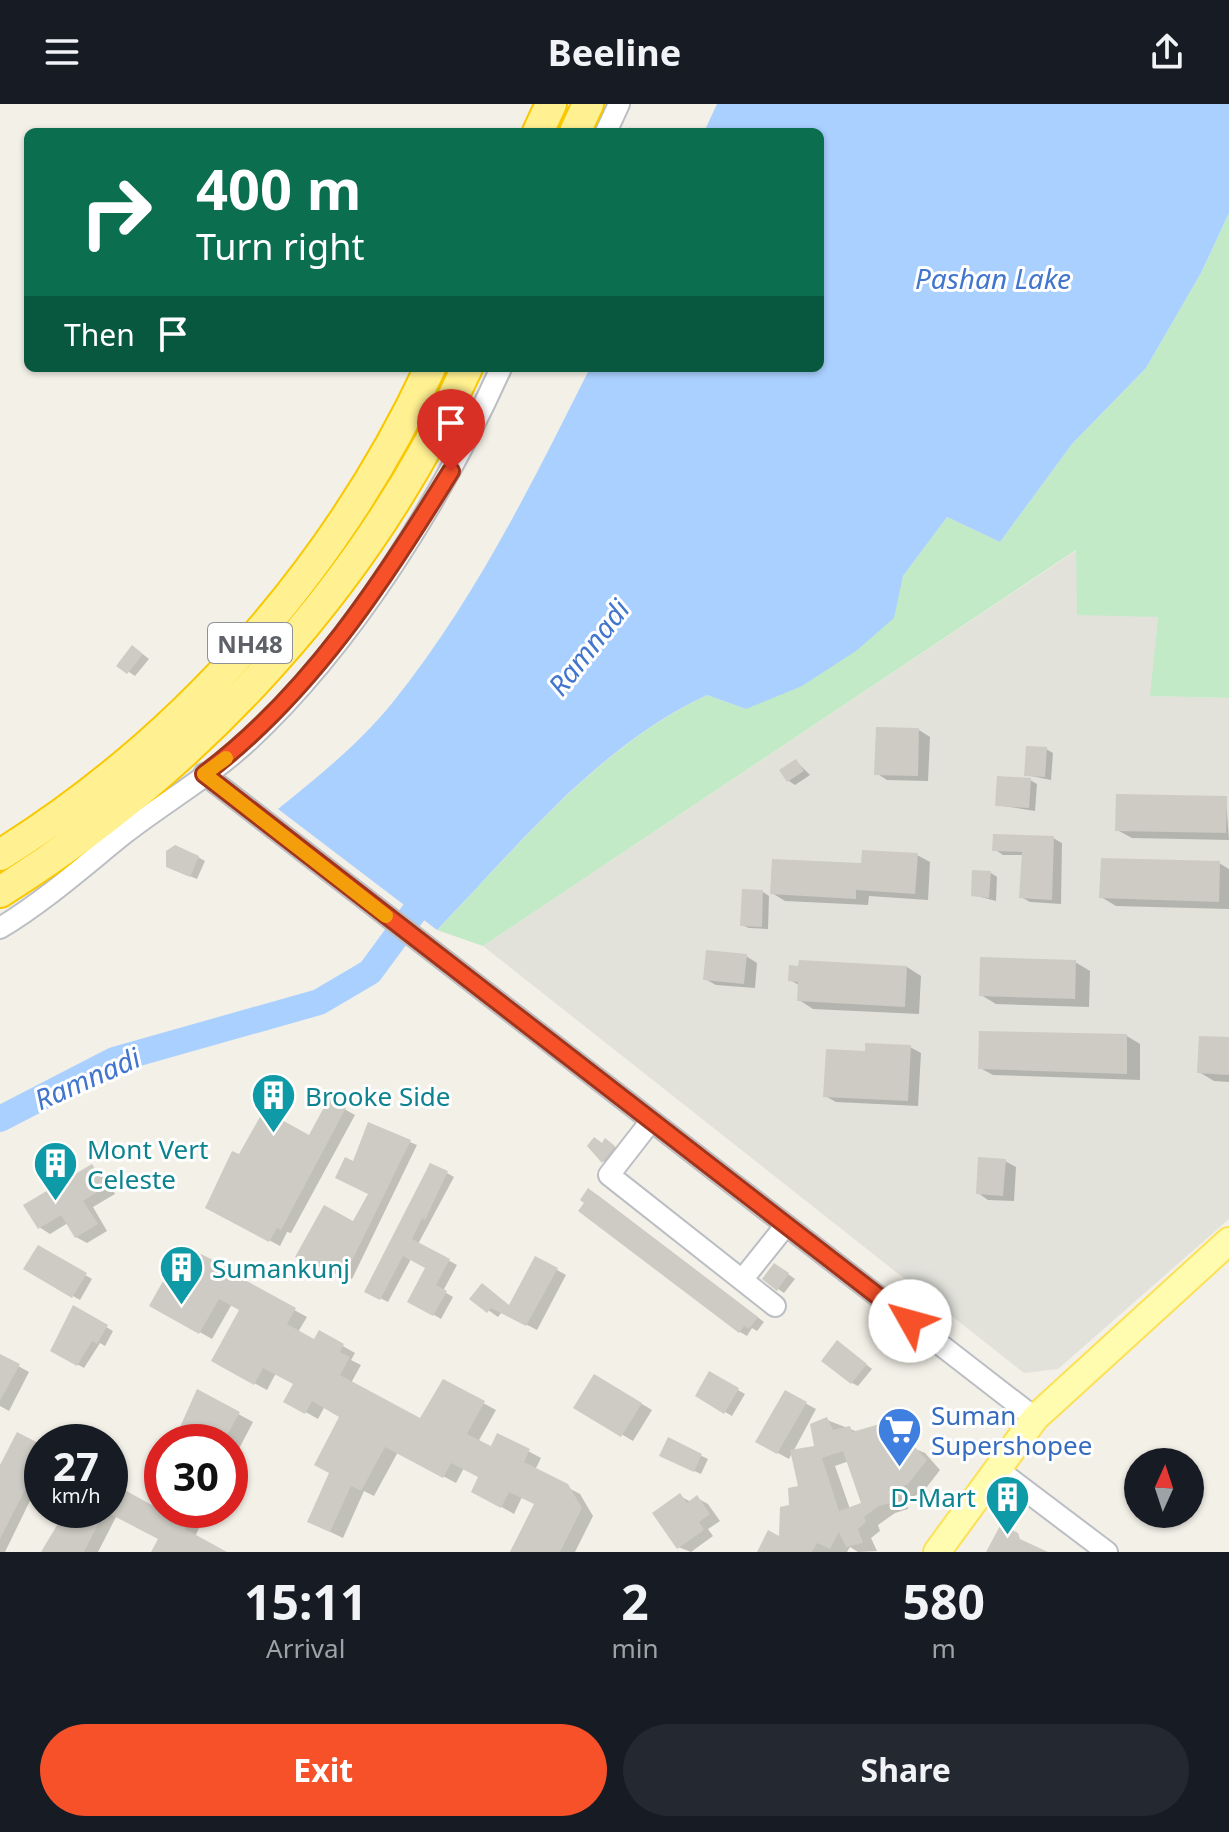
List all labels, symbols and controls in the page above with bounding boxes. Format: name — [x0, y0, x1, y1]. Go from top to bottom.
text: Beeline — [548, 28, 681, 77]
icon: menu — [40, 30, 84, 74]
icon: share — [1145, 30, 1189, 74]
text: 400 m — [196, 150, 361, 226]
icon: right — [64, 160, 168, 264]
text: Turn right — [196, 222, 364, 271]
water label: Pashan Lake — [915, 259, 1071, 297]
icon: arrive — [151, 312, 195, 356]
text: Then — [64, 314, 135, 355]
pin — [417, 389, 485, 471]
icon: arrive — [429, 401, 473, 445]
water label: Ramnadi — [539, 591, 638, 703]
road number: NH48 — [208, 623, 292, 663]
water label: Ramnadi — [28, 1038, 147, 1118]
building icon: Brooke Side — [250, 1072, 298, 1135]
place label: Brooke Side — [305, 1078, 451, 1114]
place label: Mont Vert Celeste — [87, 1131, 208, 1197]
building icon: Mont Vert Celeste — [32, 1140, 80, 1203]
building icon: Sumankunj — [157, 1244, 205, 1307]
place label: Sumankunj — [212, 1250, 350, 1286]
position arrow — [868, 1279, 952, 1363]
place label: Suman Supershopee — [931, 1397, 1092, 1463]
supermarket icon: Suman Supershopee — [876, 1406, 924, 1469]
speed limit sign: 30 — [144, 1424, 248, 1528]
text: 27 — [53, 1438, 99, 1493]
north arrow — [1124, 1448, 1204, 1528]
map controls — [1124, 1448, 1204, 1528]
building icon: D-Mart — [983, 1473, 1031, 1536]
place label: D-Mart — [890, 1479, 976, 1515]
text: km/h — [51, 1482, 101, 1509]
text: 15:11 — [244, 1569, 367, 1634]
text: 2 — [621, 1569, 649, 1634]
text: 580 — [903, 1569, 985, 1634]
text: Arrival — [266, 1630, 345, 1666]
text: min — [611, 1630, 659, 1666]
text: m — [932, 1630, 956, 1666]
button: Exit — [40, 1724, 607, 1816]
button: Share — [623, 1724, 1189, 1816]

